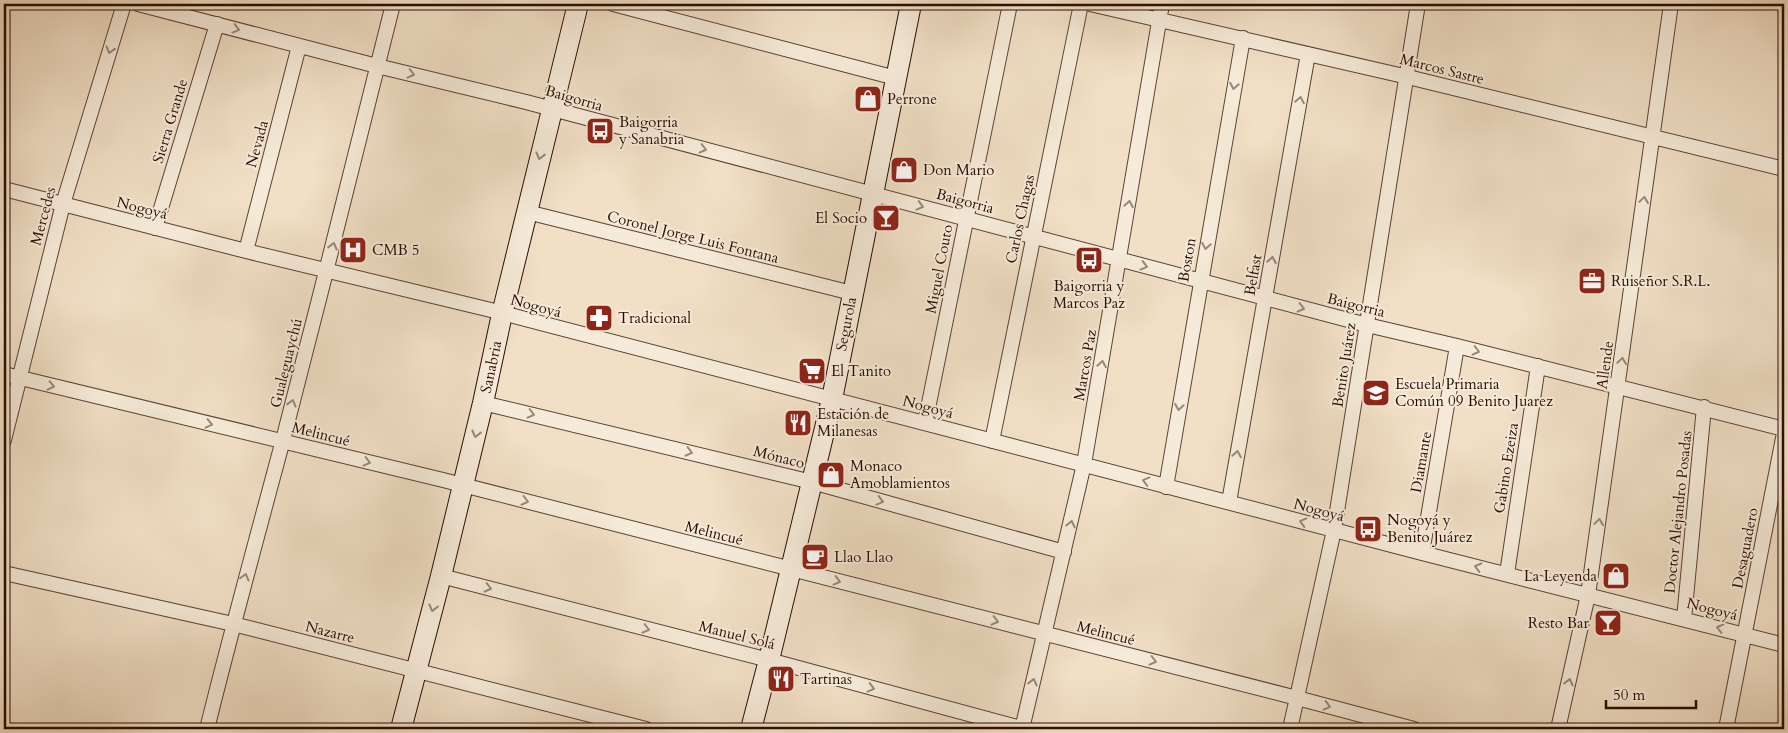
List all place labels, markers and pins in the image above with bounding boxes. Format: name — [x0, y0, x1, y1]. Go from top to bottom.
shop icon: Perrone — [853, 84, 883, 114]
place label: Perrone — [887, 89, 937, 109]
place label: Baigorria y Sanabria — [618, 112, 685, 149]
bus stop icon: Baigorria y Sanabria — [585, 116, 615, 146]
shop icon: Don Mario — [889, 155, 919, 185]
place label: Don Mario — [923, 160, 994, 180]
bar icon: El Socio — [871, 203, 901, 233]
place label: El Socio — [815, 208, 867, 228]
hospital icon: CMB 5 — [338, 235, 368, 265]
place label: CMB 5 — [372, 240, 420, 260]
bus stop icon: Baigorria y Marcos Paz — [1074, 245, 1104, 275]
office icon: Ruiseñor S.R.L. — [1577, 266, 1607, 296]
place label: Ruiseñor S.R.L. — [1611, 271, 1710, 291]
place label: Baigorria y Marcos Paz — [1053, 276, 1125, 313]
pharmacy icon: Tradicional — [584, 303, 614, 333]
place label: Tradicional — [618, 308, 691, 328]
supermarket icon: El Tanito — [797, 356, 827, 386]
place label: El Tanito — [831, 361, 891, 381]
place label: Escuela Primaria Común 09 Benito Juarez — [1395, 374, 1553, 411]
school or university icon: Escuela Primaria Común 09 Benito Juarez — [1361, 378, 1391, 408]
place label: Estación de Milanesas — [817, 404, 889, 441]
restaurant icon: Estación de Milanesas — [783, 408, 813, 438]
place label: Monaco Amoblamientos — [850, 456, 950, 493]
shop icon: Monaco Amoblamientos — [816, 460, 846, 490]
place label: Nogoyá y Benito Juárez — [1387, 510, 1473, 547]
bus stop icon: Nogoyá y Benito Juárez — [1353, 514, 1383, 544]
cafe icon: Llao Llao — [800, 542, 830, 572]
place label: Llao Llao — [834, 547, 893, 567]
shop icon: La Leyenda — [1601, 561, 1631, 591]
place label: La Leyenda — [1524, 566, 1598, 586]
bar icon: Resto Bar — [1593, 608, 1623, 638]
place label: Resto Bar — [1528, 613, 1590, 633]
restaurant icon: Tartinas — [766, 664, 796, 694]
place label: Tartinas — [800, 669, 852, 689]

